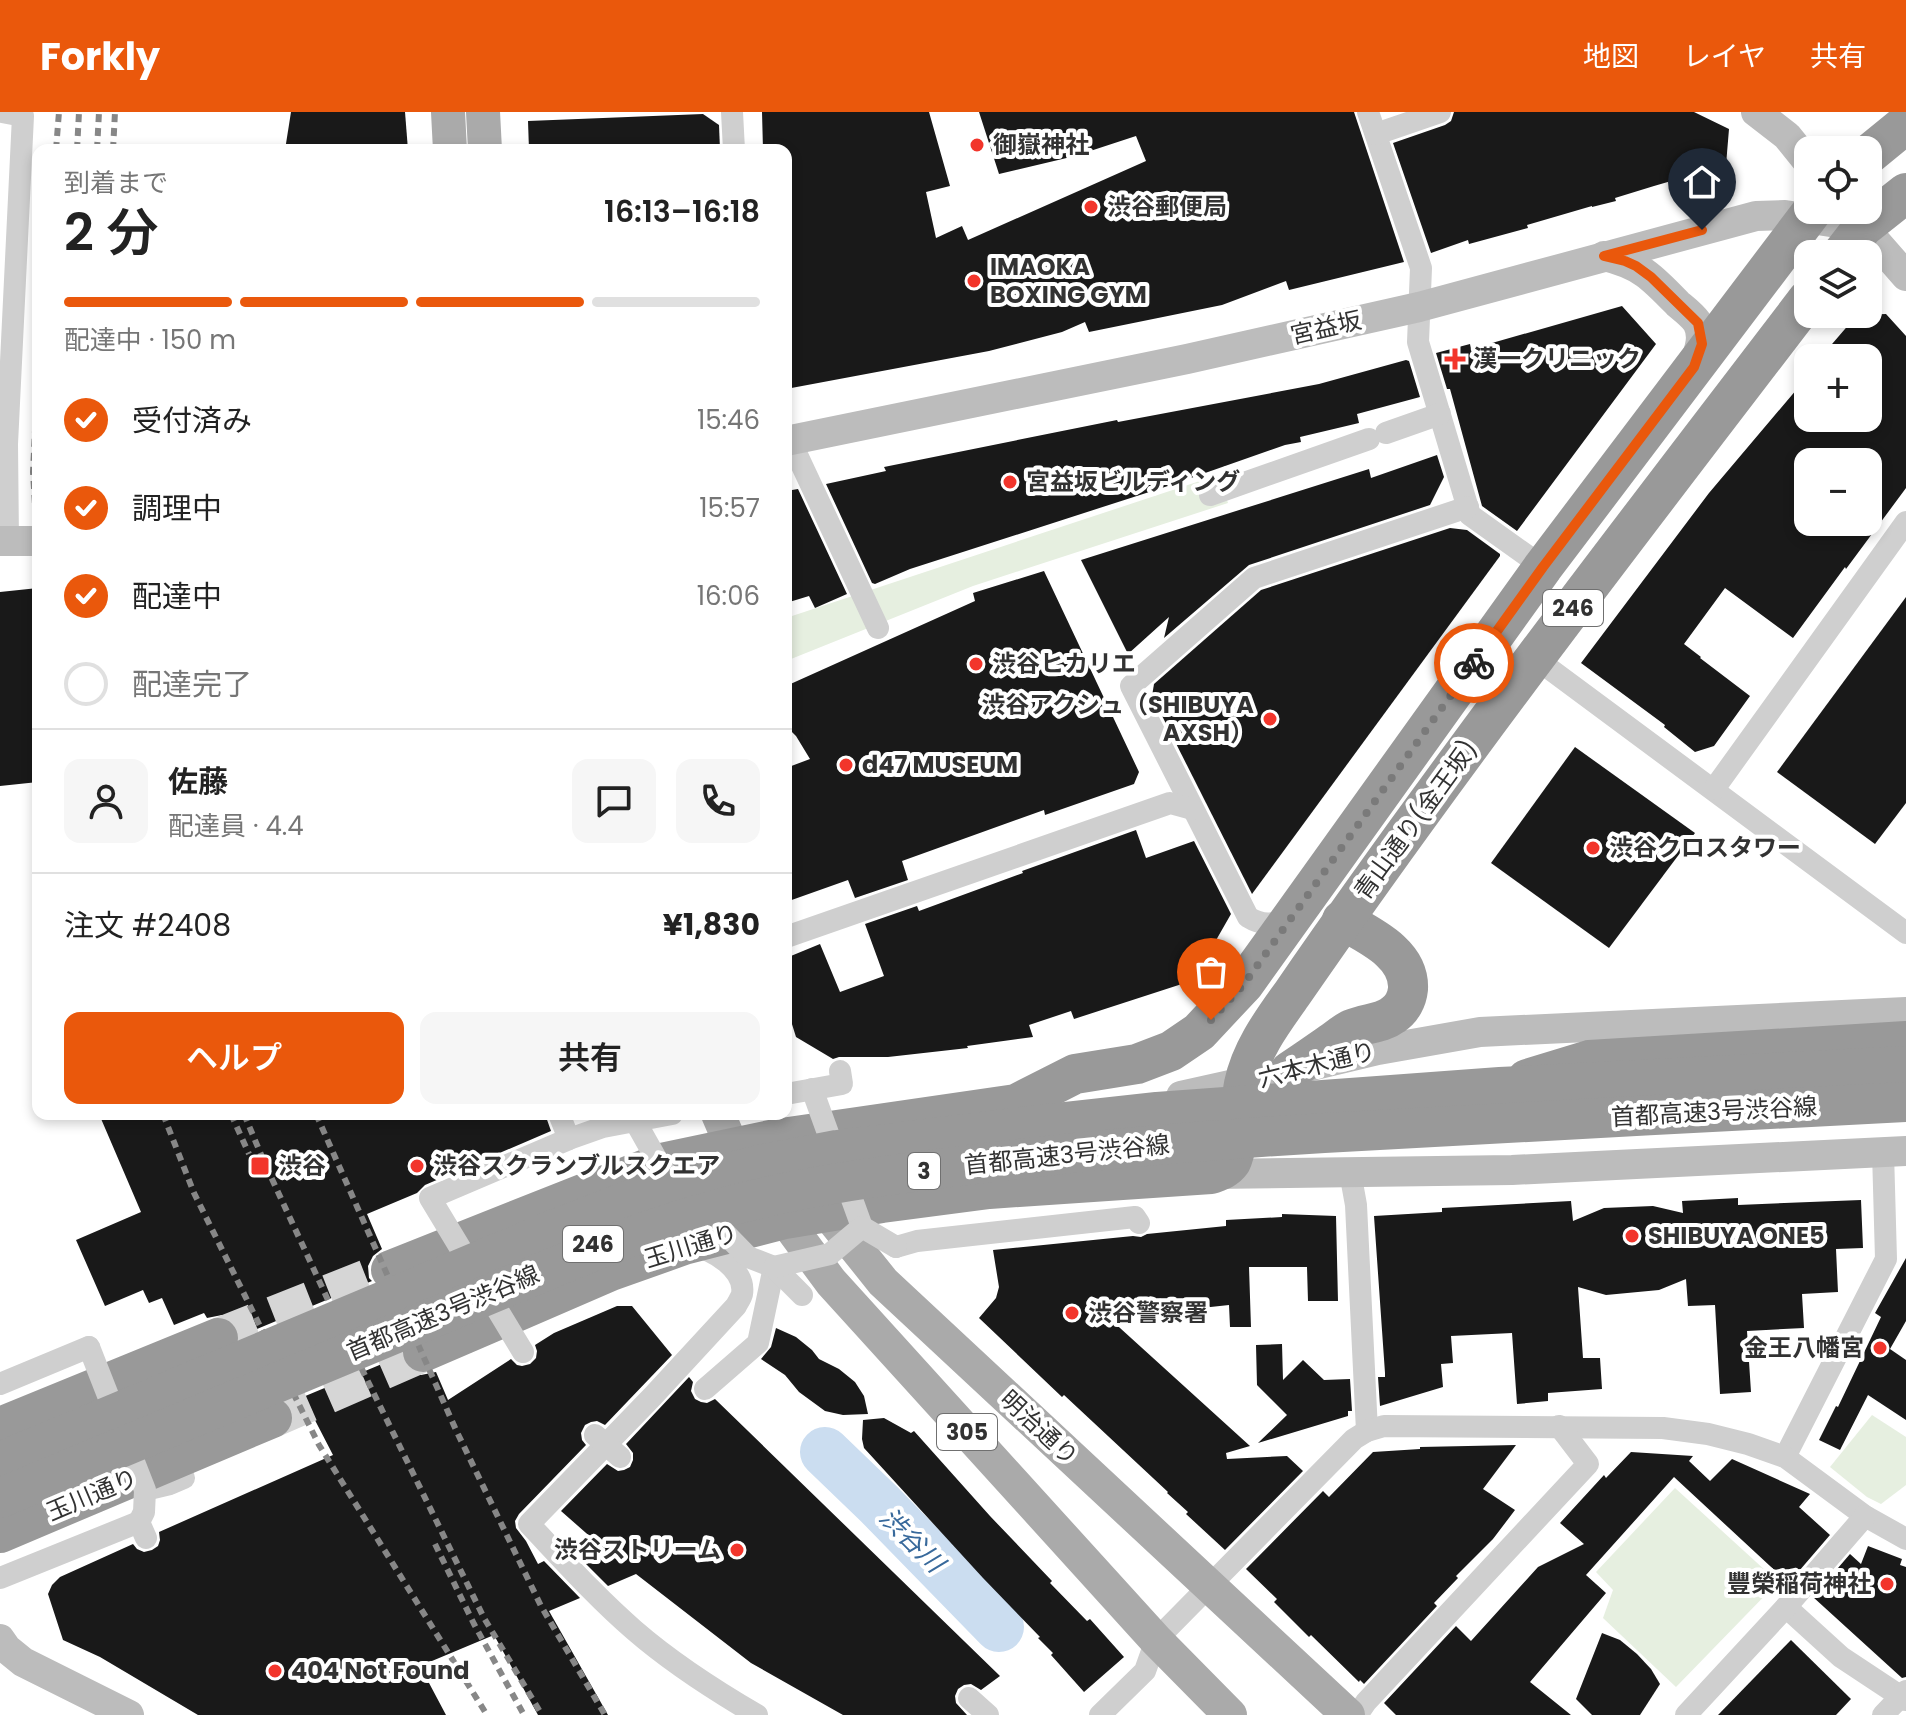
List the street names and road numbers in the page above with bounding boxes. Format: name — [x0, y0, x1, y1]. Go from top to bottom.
street label: 宮益坂 — [1287, 303, 1365, 352]
road number: 246 — [1543, 590, 1603, 626]
street label: 青山通り(金王坂) — [1346, 733, 1485, 906]
street label: 六本木通り — [1255, 1034, 1379, 1095]
street label: 首都高速3号渋谷線 — [1610, 1090, 1818, 1133]
street label: 首都高速3号渋谷線 — [963, 1127, 1171, 1182]
road number: 3 — [908, 1153, 940, 1189]
street label: 玉川通り — [640, 1216, 742, 1275]
road number: 246 — [563, 1226, 623, 1262]
street label: 首都高速3号渋谷線 — [341, 1257, 544, 1368]
street label: 明治通り — [993, 1383, 1086, 1472]
road number: 305 — [937, 1414, 997, 1450]
street label: 玉川通り — [41, 1461, 142, 1528]

